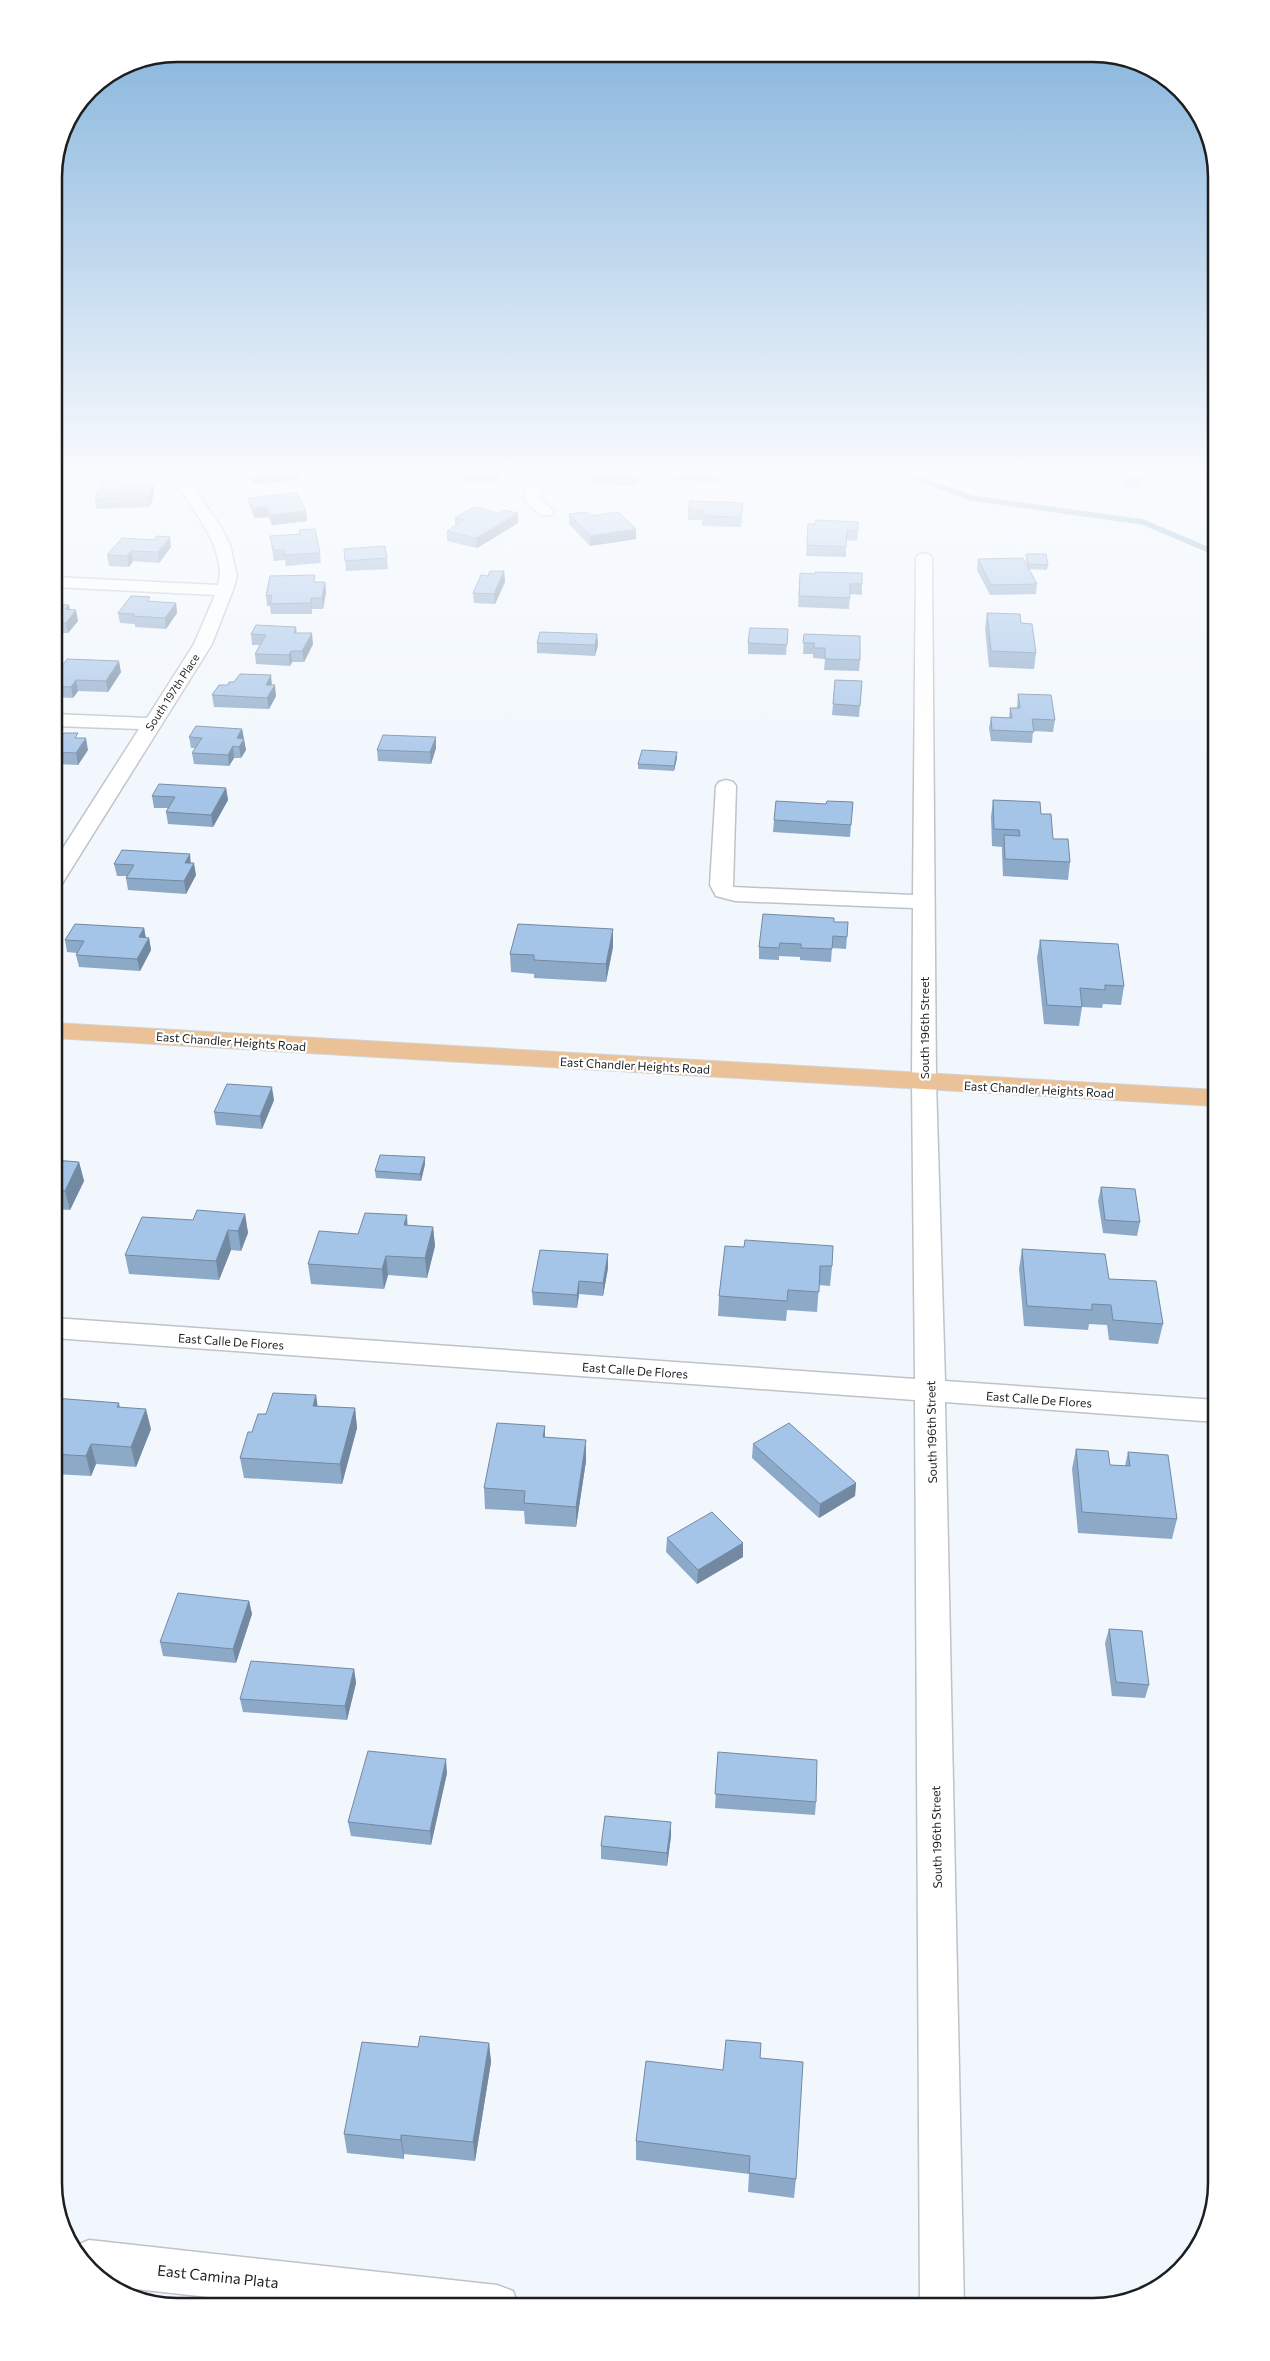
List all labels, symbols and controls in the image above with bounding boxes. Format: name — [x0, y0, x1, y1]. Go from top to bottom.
street label: South 197th Place — [142, 651, 202, 733]
street label: South 196th Street — [917, 977, 931, 1079]
street label: East Chandler Heights Road — [156, 1029, 306, 1053]
street label: East Chandler Heights Road — [560, 1054, 710, 1076]
street label: East Chandler Heights Road — [964, 1078, 1114, 1100]
street label: East Calle De Flores — [178, 1330, 284, 1352]
street label: East Calle De Flores — [582, 1359, 688, 1381]
street label: South 196th Street — [923, 1380, 939, 1483]
street label: East Calle De Flores — [986, 1388, 1092, 1410]
street label: South 196th Street — [928, 1785, 944, 1888]
street label: East Camina Plata — [156, 2261, 280, 2291]

